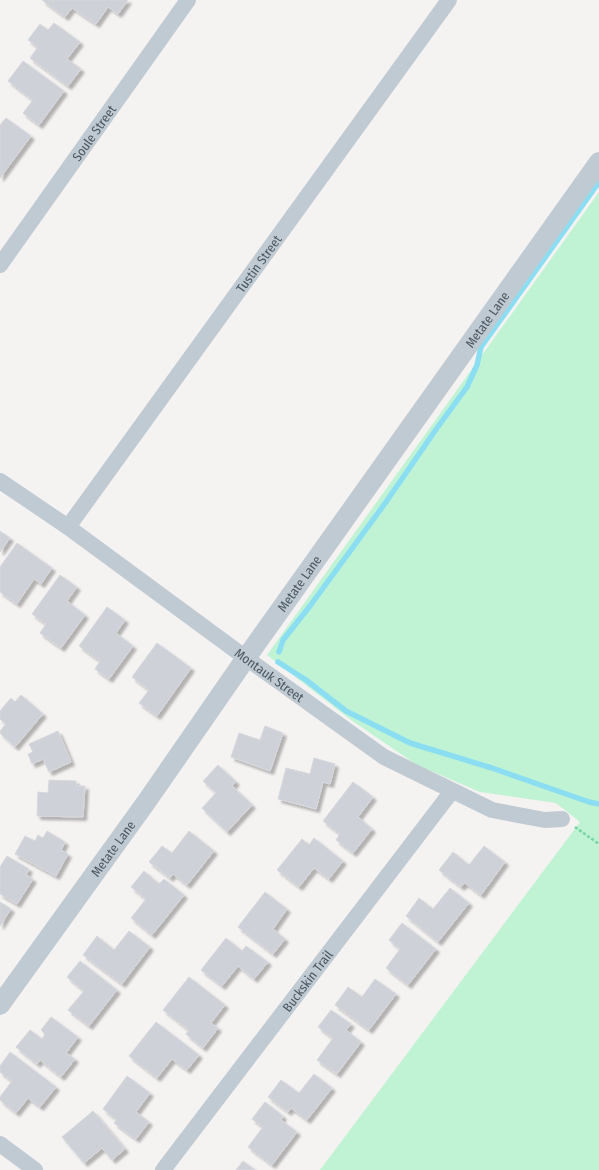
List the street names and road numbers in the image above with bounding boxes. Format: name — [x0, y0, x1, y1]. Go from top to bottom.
street label: Soule Street — [69, 102, 119, 164]
street label: Tustin Street — [233, 232, 285, 296]
street label: Metate Lane — [462, 289, 512, 351]
street label: Metate Lane — [275, 553, 325, 615]
street label: Montauk Street — [232, 645, 307, 706]
street label: Metate Lane — [88, 818, 138, 880]
street label: Buckskin Trail — [280, 947, 336, 1015]

